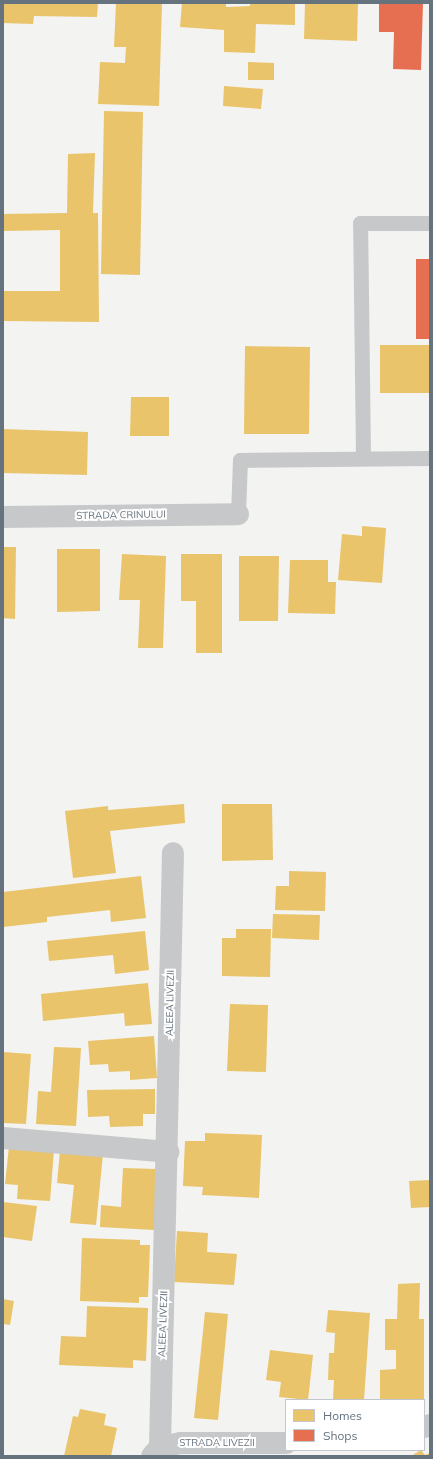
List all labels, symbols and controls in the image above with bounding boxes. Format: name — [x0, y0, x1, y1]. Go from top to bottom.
street label: STRADA CRINULUI — [76, 508, 166, 522]
street label: ALEEA LIVEZII — [163, 970, 177, 1036]
street label: ALEEA LIVEZII — [156, 1291, 170, 1357]
legend — [285, 1399, 425, 1451]
text: Homes — [323, 1408, 362, 1423]
text: Shops — [323, 1428, 358, 1443]
street label: STRADA LIVEZII — [179, 1437, 255, 1449]

